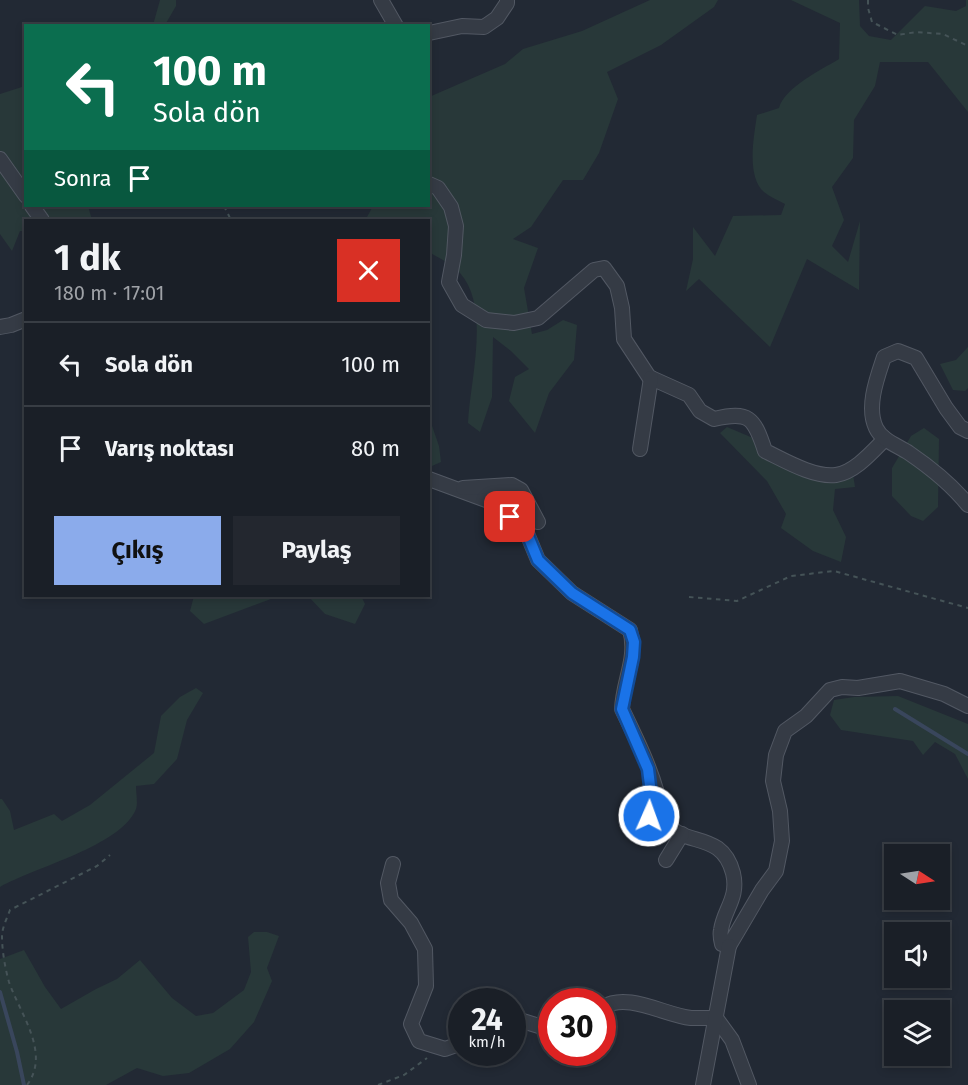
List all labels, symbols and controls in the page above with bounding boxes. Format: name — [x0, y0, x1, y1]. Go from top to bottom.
text: 100 m — [153, 46, 267, 96]
icon: left — [54, 48, 132, 126]
text: Sola dön — [153, 97, 261, 129]
icon: arrive — [123, 162, 156, 195]
text: Sonra — [54, 165, 111, 192]
text: 1 dk — [54, 236, 121, 280]
button: close — [337, 239, 400, 302]
text: 180 m · 17:01 — [54, 281, 164, 305]
icon: left — [54, 348, 87, 381]
text: Sola dön — [105, 351, 193, 378]
text: 100 m — [341, 351, 400, 378]
icon: arrive — [54, 432, 87, 465]
text: Varış noktası — [105, 435, 234, 462]
text: 80 m — [351, 435, 400, 462]
pin — [484, 491, 535, 542]
icon: arrive — [493, 500, 526, 533]
button: Çıkış — [54, 516, 221, 585]
button: Paylaş — [233, 516, 400, 585]
position arrow — [617, 784, 681, 848]
north arrow — [884, 844, 950, 910]
map controls — [884, 844, 950, 1066]
button: sound — [884, 922, 950, 988]
speed limit sign: 30 — [538, 988, 616, 1066]
button: layers — [884, 1000, 950, 1066]
text: 24 — [471, 1002, 503, 1038]
text: km/h — [468, 1033, 506, 1051]

